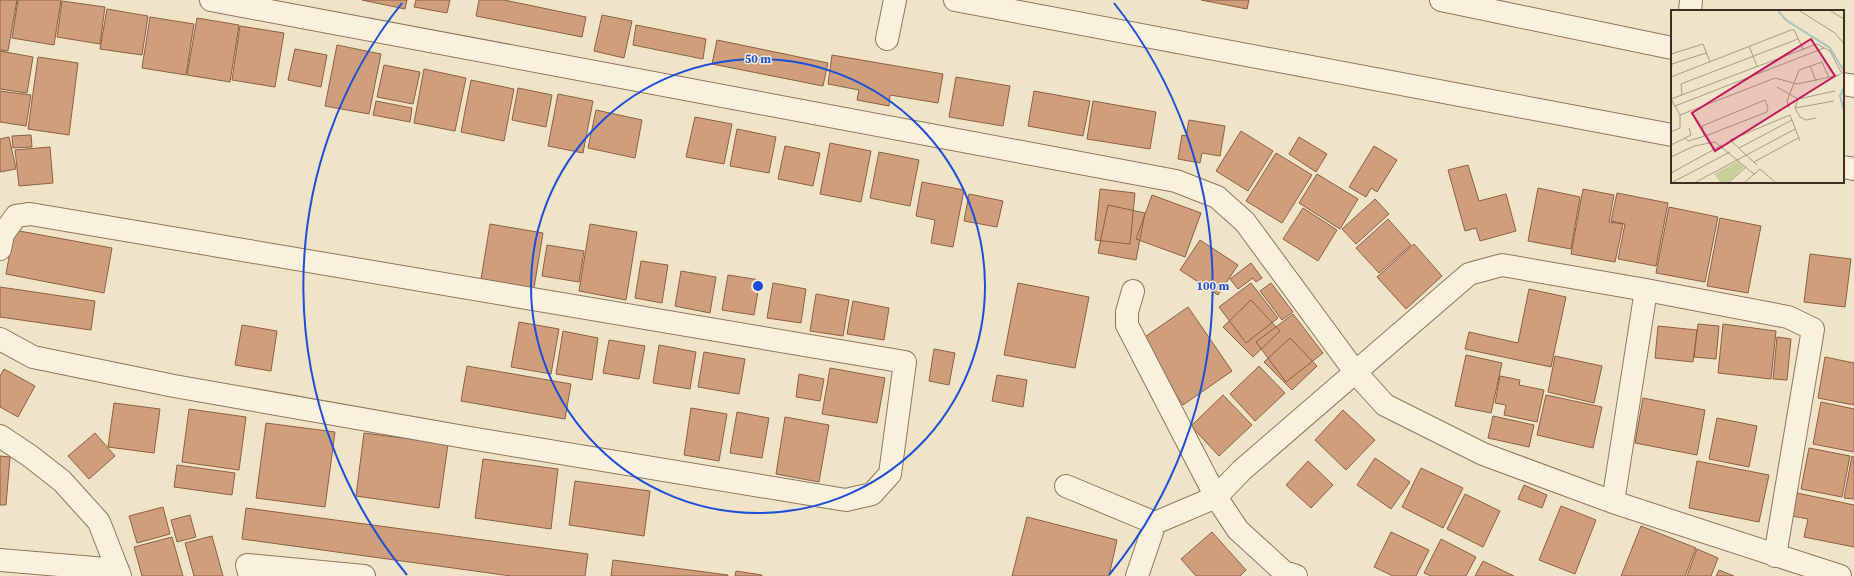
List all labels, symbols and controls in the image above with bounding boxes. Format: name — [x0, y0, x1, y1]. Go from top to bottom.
inset map — [1671, 10, 1844, 183]
text: 50 m — [745, 51, 771, 67]
text: 100 m — [1197, 278, 1230, 294]
centre of rings — [751, 279, 765, 293]

